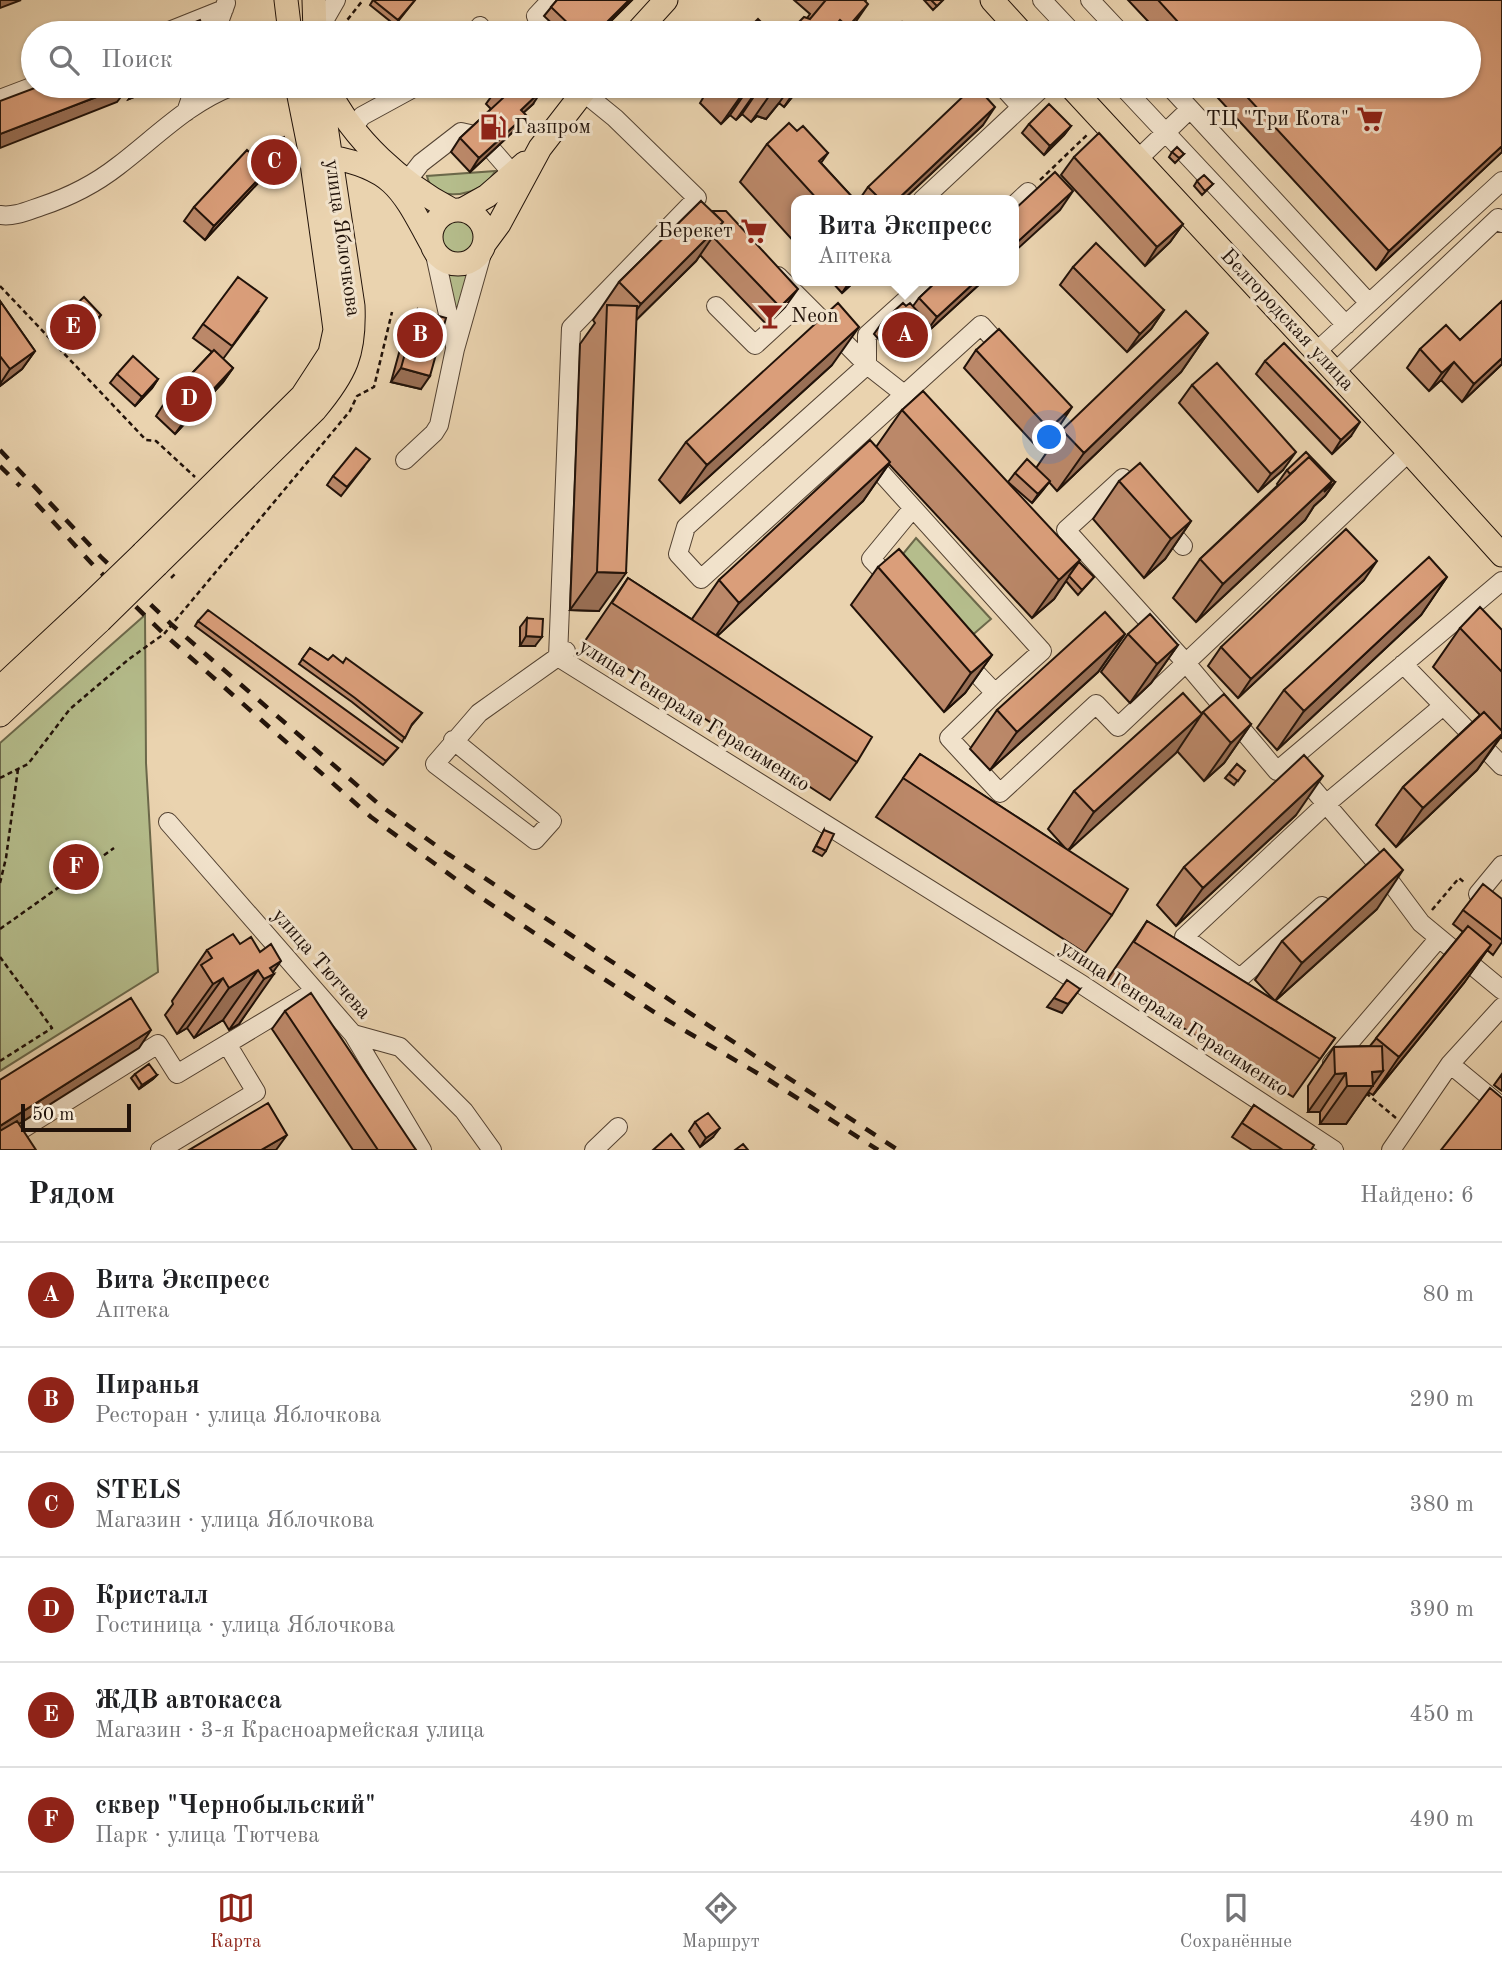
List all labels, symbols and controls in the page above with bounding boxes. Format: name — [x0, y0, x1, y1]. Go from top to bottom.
search box — [21, 21, 1481, 98]
icon: search — [45, 41, 83, 79]
text: Поиск — [101, 47, 173, 73]
supermarket icon: ТЦ "Три Кота" — [1355, 104, 1385, 134]
place label: ТЦ "Три Кота" — [1206, 109, 1349, 130]
fuel station icon: Газпром — [478, 112, 508, 142]
place label: Газпром — [514, 117, 591, 138]
pin: C — [251, 136, 297, 188]
street label: улица Яблочкова — [321, 158, 363, 318]
popup — [791, 195, 1019, 286]
text: Вита Экспресс — [817, 214, 993, 240]
supermarket icon: Берекет — [739, 216, 769, 246]
place label: Берекет — [658, 221, 733, 242]
text: Аптека — [817, 245, 892, 268]
street label: Белгородская улица — [1216, 245, 1358, 395]
pin: E — [50, 301, 96, 353]
bar icon: Neon — [755, 301, 785, 331]
place label: Neon — [791, 306, 839, 327]
pin: B — [397, 309, 443, 361]
pin: A — [882, 309, 928, 361]
pin: D — [166, 373, 212, 425]
your location — [1032, 420, 1066, 454]
street label: улица Генерала Герасименко — [575, 636, 813, 796]
pin: F — [53, 841, 99, 893]
street label: улица Тютчева — [267, 905, 375, 1023]
street label: улица Генерала Герасименко — [1056, 937, 1292, 1101]
scale bar — [21, 1101, 131, 1133]
text: 50 m — [32, 1106, 74, 1125]
text: Рядом — [28, 1180, 115, 1210]
text: Найдено: 6 — [1360, 1184, 1474, 1207]
text: Вита Экспресс — [95, 1268, 270, 1294]
text: A — [42, 1283, 60, 1306]
text: 80 m — [1423, 1283, 1474, 1306]
text: Аптека — [95, 1299, 170, 1322]
text: Пиранья — [95, 1373, 200, 1399]
text: B — [43, 1388, 59, 1411]
text: 290 m — [1409, 1388, 1474, 1411]
text: Ресторан · улица Яблочкова — [95, 1404, 381, 1427]
text: STELS — [95, 1478, 181, 1504]
text: C — [43, 1493, 59, 1516]
text: 380 m — [1409, 1493, 1474, 1516]
text: Магазин · улица Яблочкова — [95, 1509, 374, 1532]
text: Кристалл — [95, 1583, 208, 1609]
text: D — [42, 1598, 60, 1621]
text: 390 m — [1409, 1598, 1474, 1621]
text: Гостиница · улица Яблочкова — [95, 1614, 395, 1637]
text: ЖДВ автокасса — [95, 1688, 282, 1714]
text: E — [43, 1703, 59, 1726]
text: 450 m — [1409, 1703, 1474, 1726]
text: Магазин · 3-я Красноармейская улица — [95, 1719, 485, 1742]
text: сквер "Чернобыльский" — [95, 1793, 376, 1819]
text: F — [43, 1808, 59, 1831]
text: 490 m — [1409, 1808, 1474, 1831]
text: Парк · улица Тютчева — [95, 1824, 320, 1847]
tab: Карта — [210, 1889, 261, 1954]
tab: Маршрут — [682, 1889, 760, 1954]
tab: Сохранённые — [1180, 1889, 1292, 1954]

